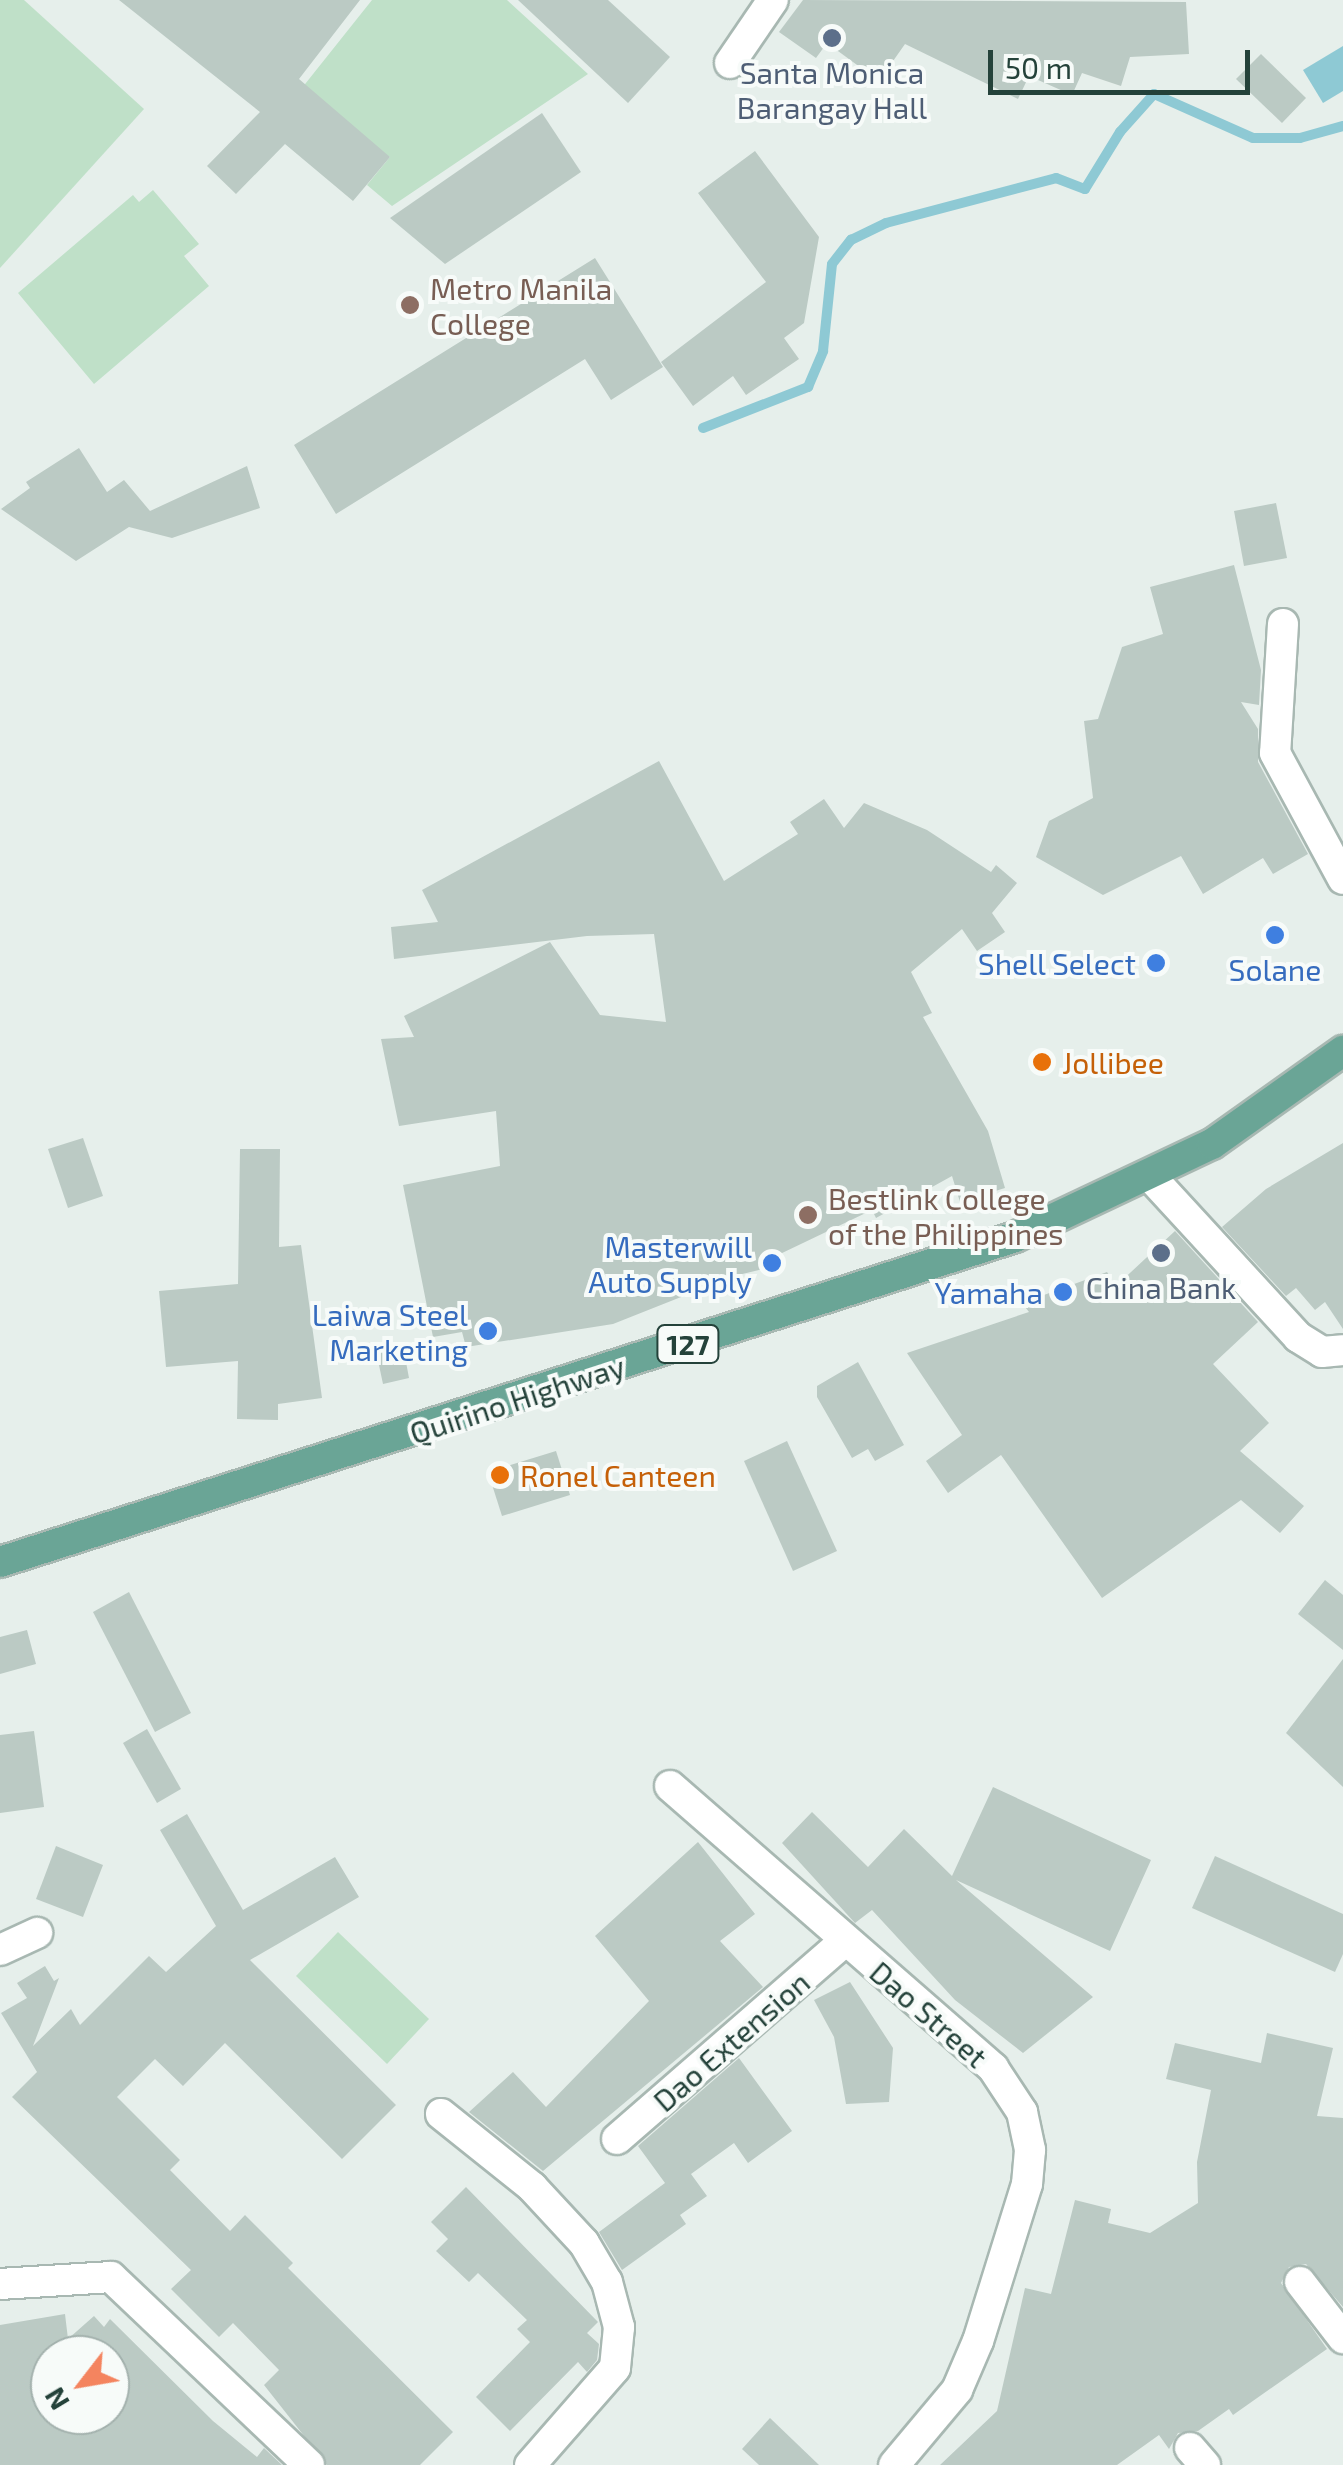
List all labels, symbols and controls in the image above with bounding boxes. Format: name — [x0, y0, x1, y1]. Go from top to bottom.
marker: Santa Monica Barangay Hall — [821, 27, 843, 49]
scale bar — [993, 30, 1256, 92]
text: 50 m — [1005, 49, 1072, 85]
place label: Santa Monica Barangay Hall — [737, 54, 927, 124]
place label: Metro Manila College — [430, 270, 612, 340]
marker: Metro Manila College — [399, 294, 421, 316]
marker: Solane — [1264, 924, 1286, 946]
place label: Shell Select — [977, 945, 1136, 981]
place label: Solane — [1229, 951, 1321, 987]
marker: Shell Select — [1145, 952, 1167, 974]
place label: Jollibee — [1062, 1044, 1164, 1080]
marker: Jollibee — [1031, 1051, 1053, 1073]
place label: Bestlink College of the Philippines — [828, 1180, 1065, 1250]
marker: Bestlink College of the Philippines — [797, 1204, 819, 1226]
place label: Masterwill Auto Supply — [588, 1228, 752, 1298]
marker: China Bank — [1150, 1242, 1172, 1264]
marker: Masterwill Auto Supply — [761, 1252, 783, 1274]
place label: China Bank — [1086, 1269, 1236, 1305]
place label: Yamaha — [934, 1274, 1043, 1310]
marker: Yamaha — [1052, 1281, 1074, 1303]
place label: Laiwa Steel Marketing — [312, 1296, 468, 1366]
marker: Laiwa Steel Marketing — [477, 1320, 499, 1342]
road number: 127 — [656, 1321, 720, 1367]
street label: Quirino Highway — [405, 1347, 629, 1451]
place label: Ronel Canteen — [520, 1457, 717, 1493]
marker: Ronel Canteen — [489, 1464, 511, 1486]
street label: Dao Street — [863, 1953, 995, 2075]
street label: Dao Extension — [646, 1963, 816, 2119]
north arrow — [30, 2335, 130, 2435]
text: N — [36, 2382, 76, 2417]

